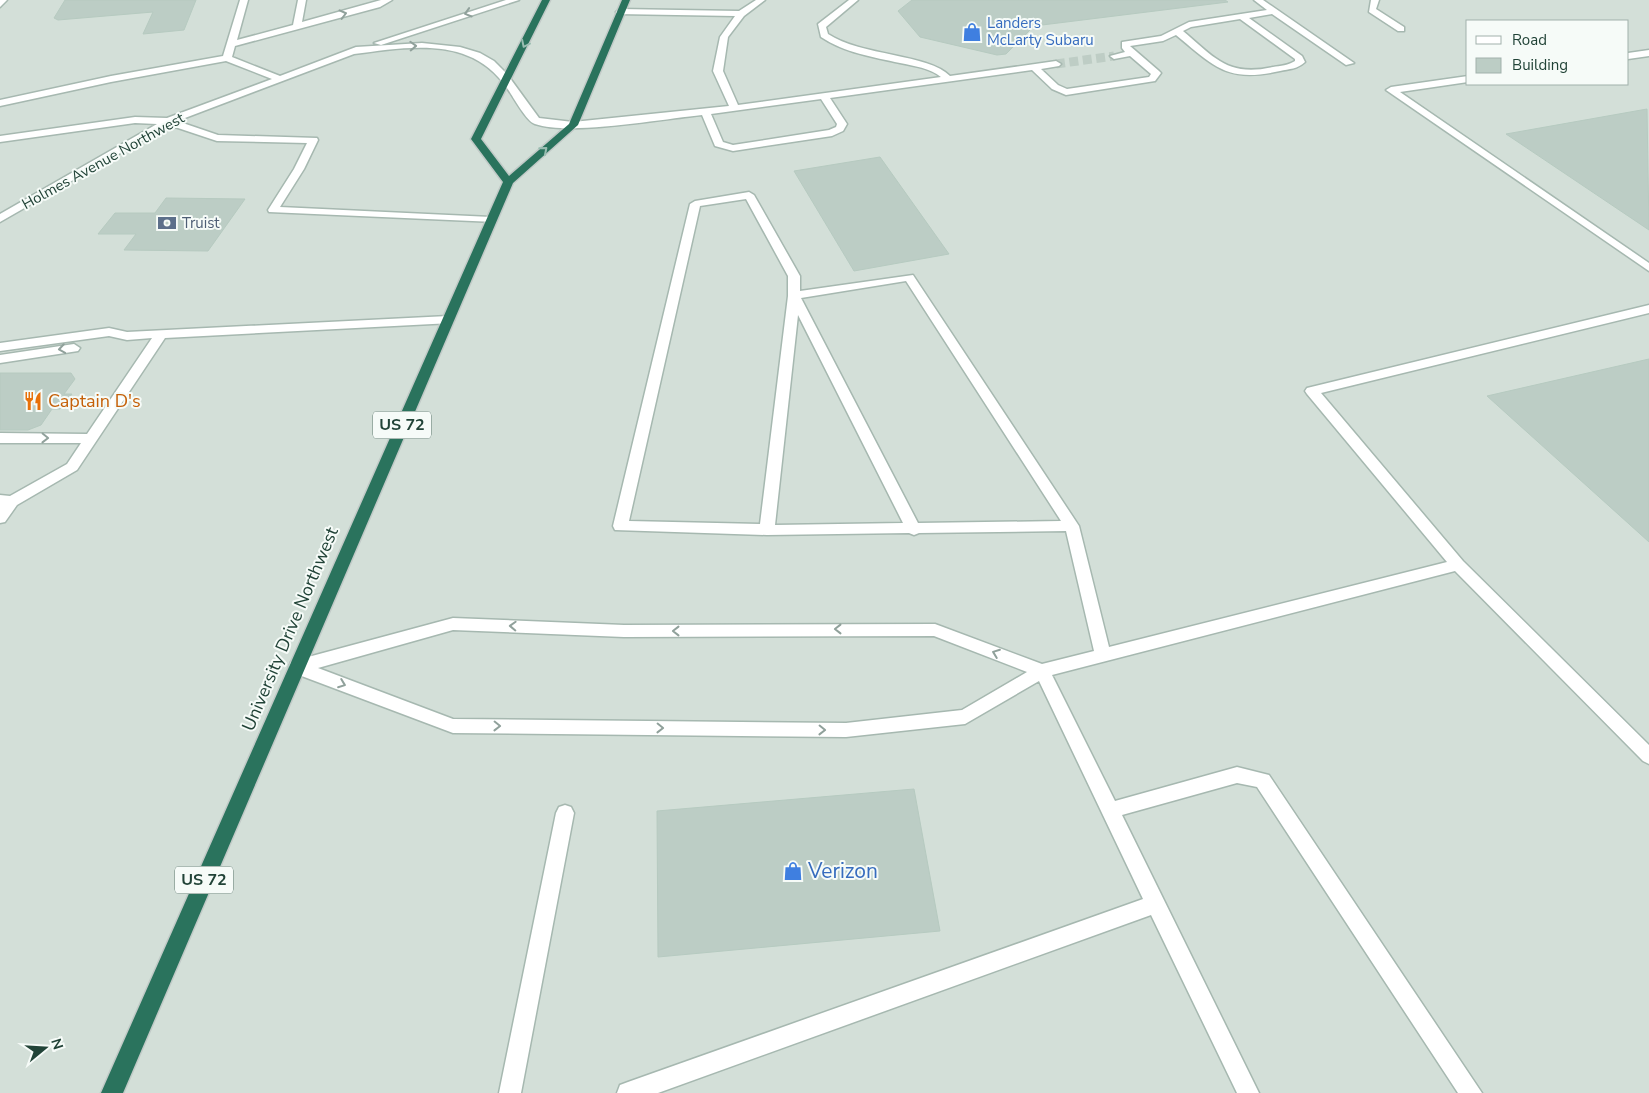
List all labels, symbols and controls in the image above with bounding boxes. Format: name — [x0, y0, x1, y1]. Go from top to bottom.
one-way arrow — [464, 8, 473, 18]
one-way arrow — [338, 9, 347, 20]
place label: Landers McLarty Subaru — [987, 13, 1094, 50]
legend — [1466, 20, 1629, 85]
shop icon: Landers McLarty Subaru — [961, 21, 983, 43]
text: Road — [1512, 30, 1547, 50]
one-way arrow — [521, 38, 531, 47]
one-way arrow — [410, 40, 418, 51]
text: Building — [1512, 55, 1568, 75]
street label: Holmes Avenue Northwest — [18, 108, 188, 214]
one-way arrow — [539, 147, 548, 156]
bank icon: Truist — [156, 212, 178, 234]
place label: Truist — [182, 213, 220, 233]
one-way arrow — [57, 344, 66, 354]
place label: Captain D's — [48, 389, 141, 413]
restaurant icon: Captain D's — [22, 390, 44, 412]
road number: US 72 — [373, 412, 431, 438]
one-way arrow — [41, 433, 49, 444]
street label: University Drive Northwest — [236, 523, 344, 735]
one-way arrow — [509, 621, 517, 632]
one-way arrow — [834, 624, 842, 635]
one-way arrow — [671, 625, 679, 636]
one-way arrow — [992, 649, 1001, 659]
one-way arrow — [337, 678, 346, 688]
one-way arrow — [494, 721, 501, 731]
one-way arrow — [656, 723, 664, 733]
one-way arrow — [818, 725, 826, 735]
place label: Verizon — [807, 857, 878, 885]
shop icon: Verizon — [782, 860, 804, 882]
road number: US 72 — [175, 866, 233, 894]
north arrow — [20, 1023, 70, 1073]
text: N — [46, 1036, 68, 1052]

